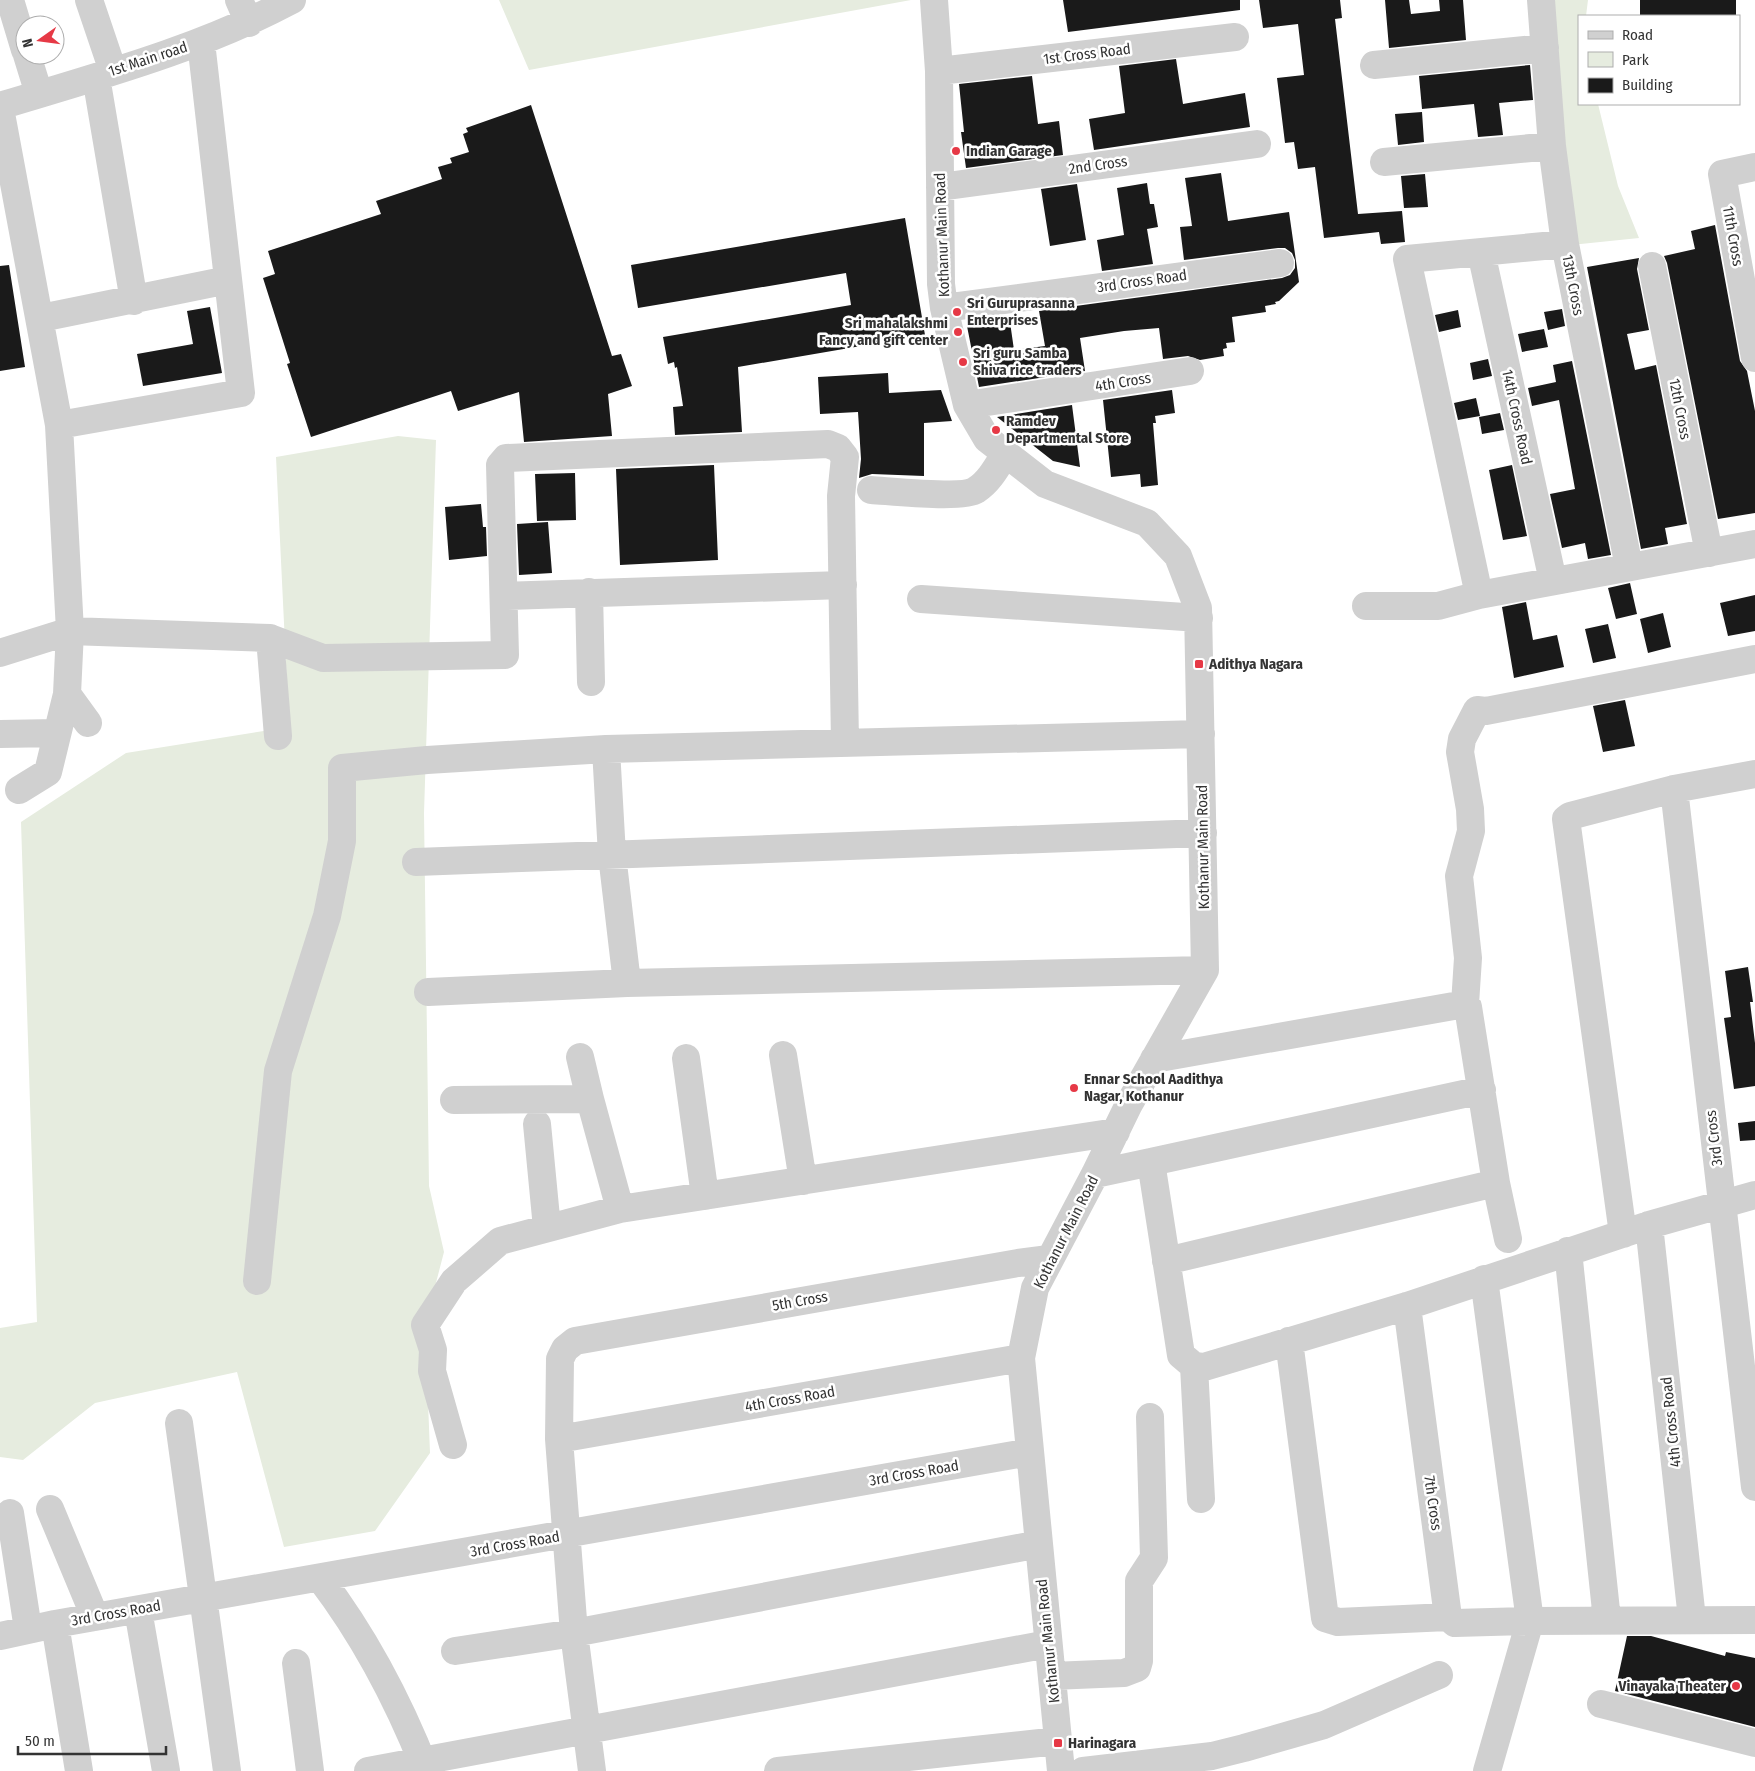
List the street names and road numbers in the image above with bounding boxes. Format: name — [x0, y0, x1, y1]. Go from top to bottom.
street label: 1st Main road — [106, 38, 190, 80]
street label: 1st Cross Road — [1042, 40, 1132, 68]
street label: 2nd Cross — [1068, 152, 1128, 178]
street label: Kothanur Main Road — [931, 172, 953, 298]
street label: 11th Cross — [1719, 205, 1747, 267]
street label: 13th Cross — [1558, 253, 1588, 317]
street label: 3rd Cross Road — [1096, 266, 1188, 296]
street label: 14th Cross Road — [1498, 368, 1536, 466]
street label: 4th Cross — [1094, 369, 1152, 395]
street label: 12th Cross — [1665, 377, 1695, 441]
street label: Kothanur Main Road — [1193, 785, 1213, 909]
street label: 3rd Cross — [1702, 1109, 1726, 1167]
street label: Kothanur Main Road — [1030, 1172, 1102, 1292]
street label: 5th Cross — [771, 1287, 829, 1315]
street label: 4th Cross Road — [1657, 1376, 1685, 1468]
street label: 4th Cross Road — [744, 1382, 836, 1416]
street label: 3rd Cross Road — [868, 1456, 960, 1490]
street label: 7th Cross — [1420, 1474, 1446, 1532]
street label: 3rd Cross Road — [469, 1527, 561, 1561]
street label: Kothanur Main Road — [1033, 1578, 1063, 1704]
street label: 3rd Cross Road — [70, 1596, 162, 1630]

